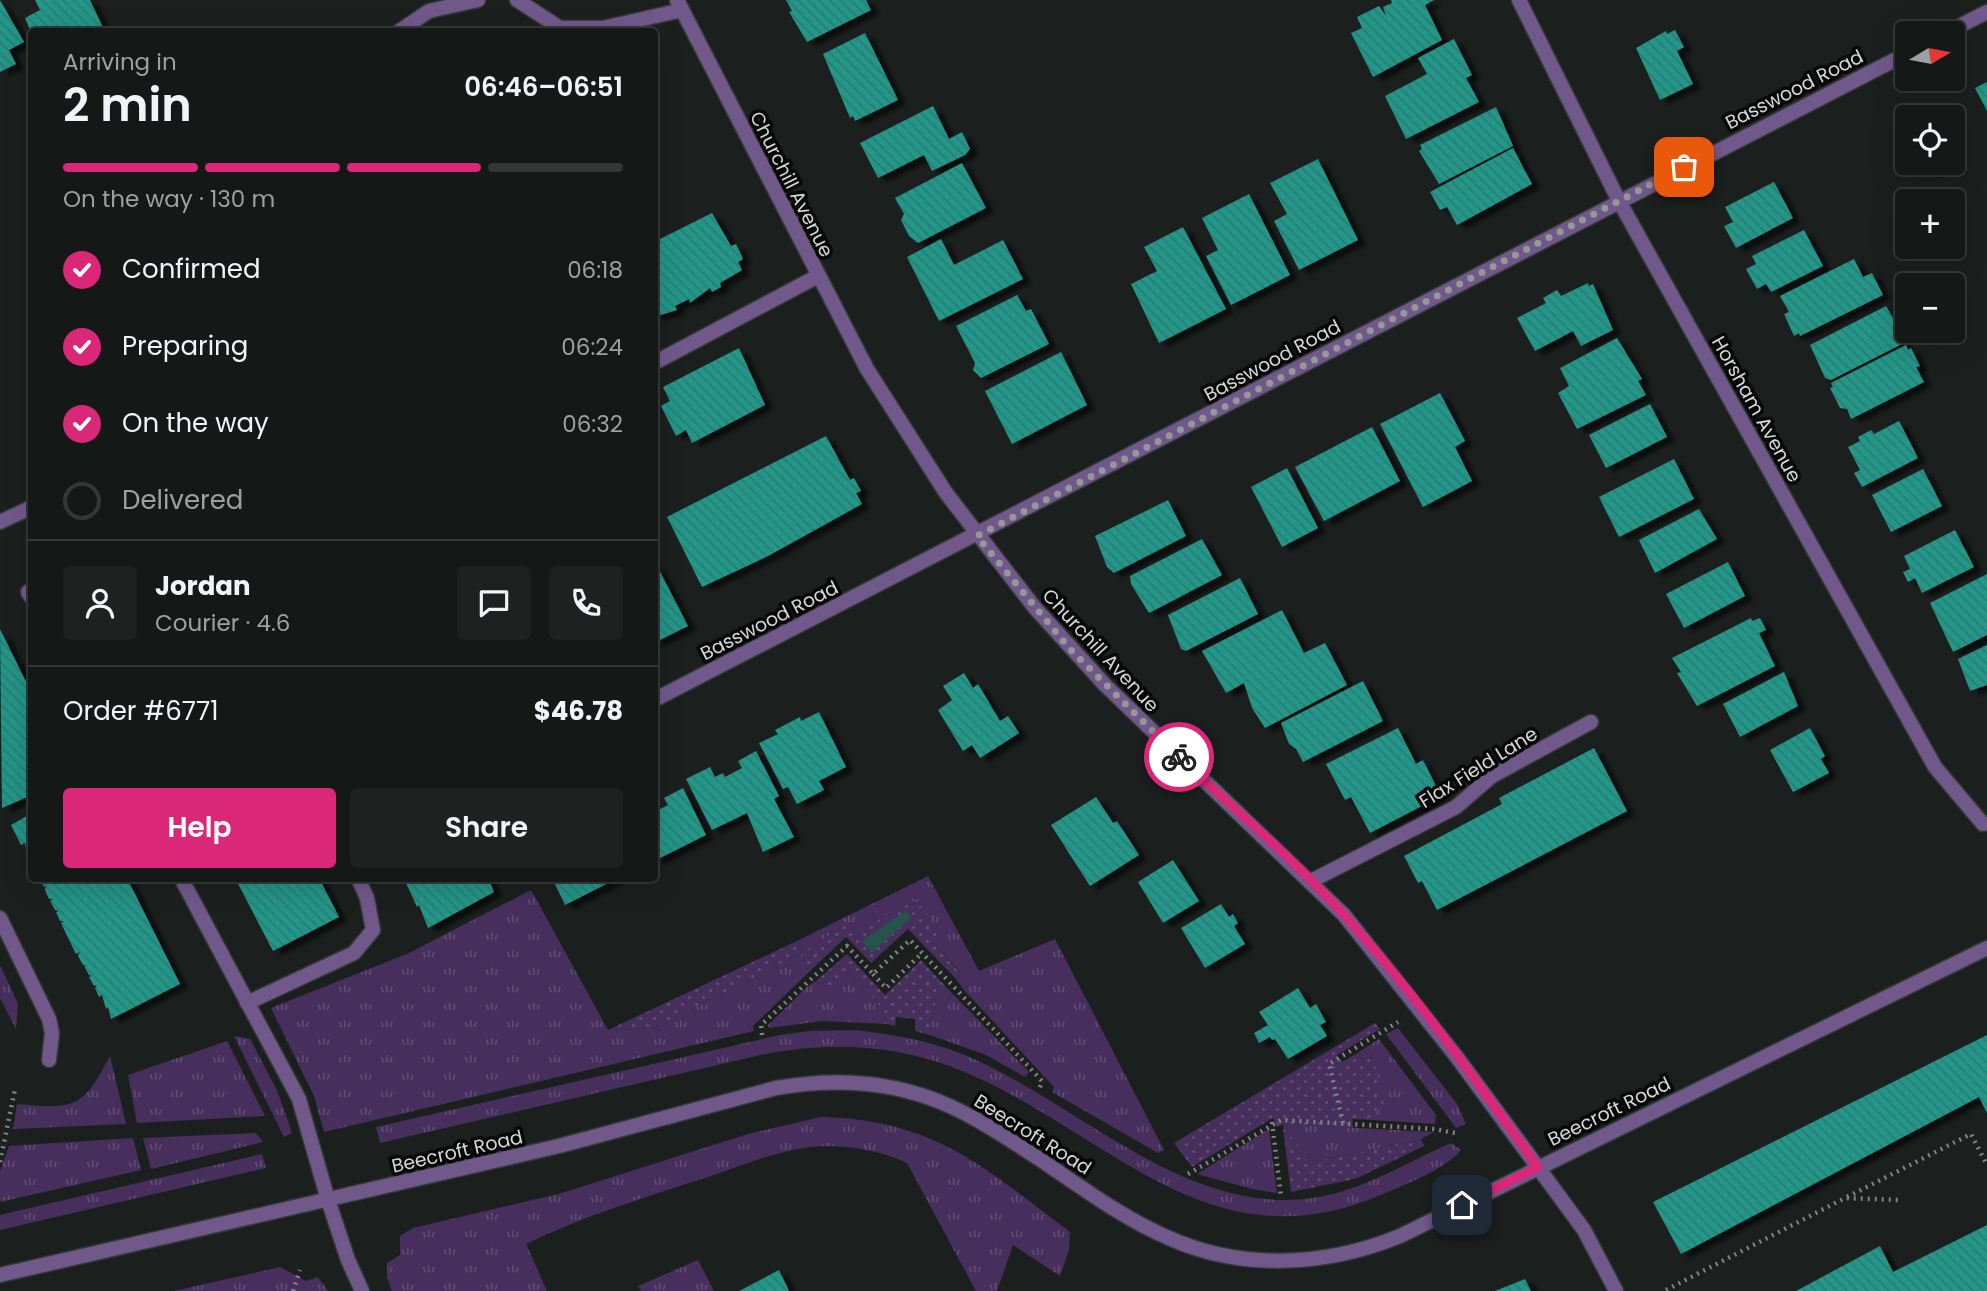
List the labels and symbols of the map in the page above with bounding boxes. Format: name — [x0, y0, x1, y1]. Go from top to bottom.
north arrow — [1895, 21, 1965, 91]
street label: Basswood Road — [1721, 43, 1868, 136]
street label: Churchill Avenue — [743, 107, 840, 262]
pin — [1654, 137, 1714, 197]
street label: Basswood Road — [1199, 313, 1345, 408]
street label: Horsham Avenue — [1705, 331, 1808, 487]
street label: Basswood Road — [696, 574, 843, 667]
street label: Churchill Avenue — [1036, 583, 1165, 718]
street label: Flax Field Lane — [1414, 720, 1543, 815]
courier — [1144, 722, 1214, 792]
street label: Beecroft Road — [1543, 1070, 1675, 1153]
street label: Beecroft Road — [969, 1088, 1097, 1181]
street label: Beecroft Road — [389, 1123, 525, 1180]
pin — [1432, 1175, 1492, 1235]

